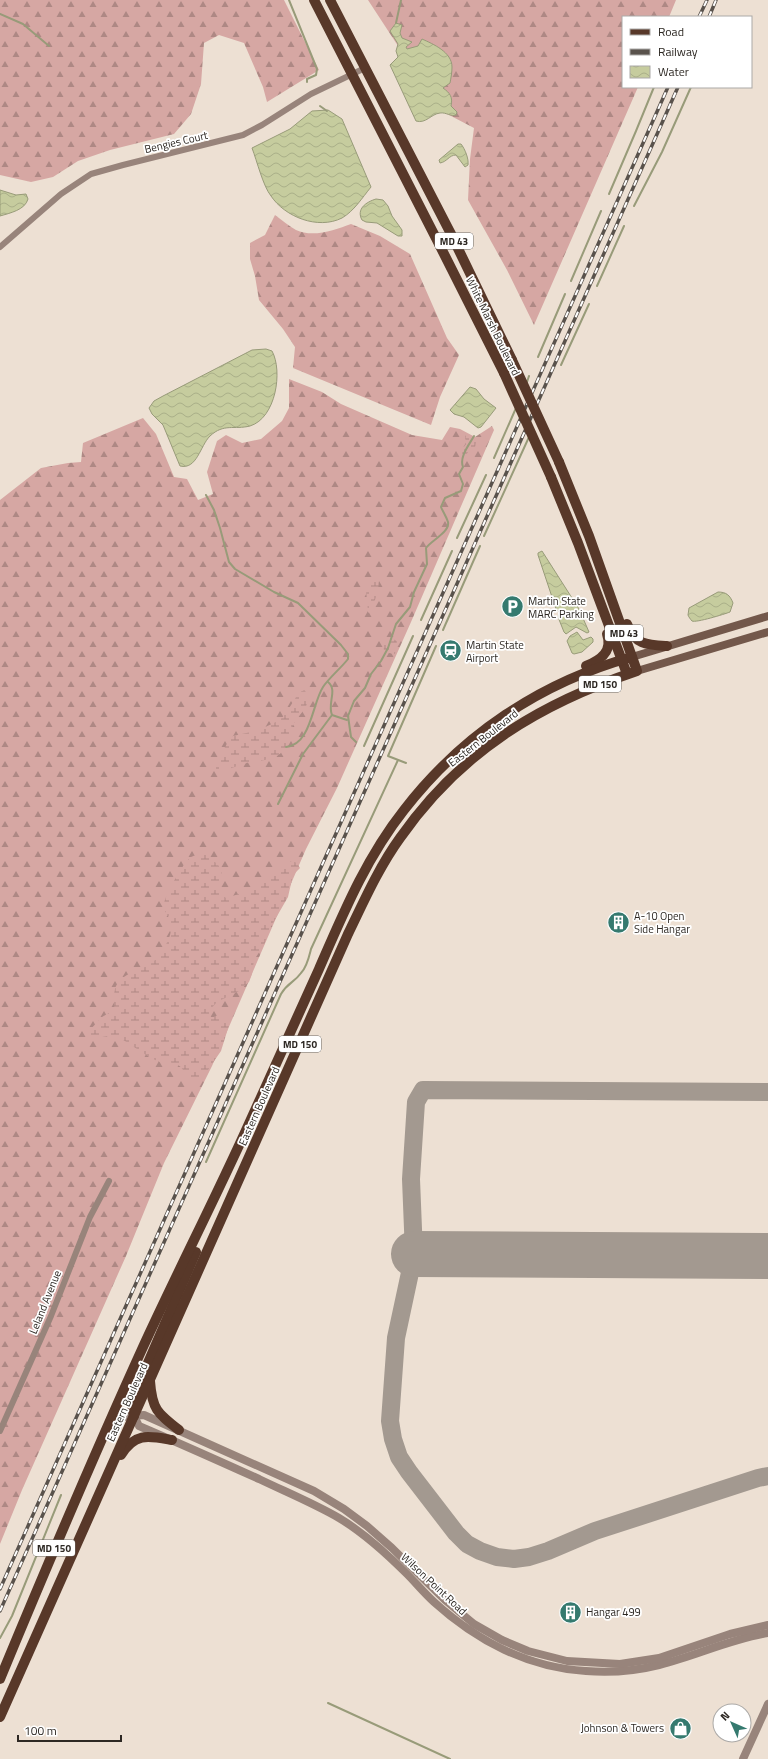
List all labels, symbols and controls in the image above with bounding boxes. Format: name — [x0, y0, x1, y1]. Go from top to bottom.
legend — [622, 16, 752, 88]
text: Road — [658, 22, 684, 41]
text: Railway — [658, 42, 698, 61]
text: Water — [658, 62, 689, 81]
street label: Bengies Court — [143, 127, 209, 157]
road number: MD 43 — [435, 233, 473, 249]
street label: White Marsh Boulevard — [462, 274, 524, 378]
place label: Martin State MARC Parking — [528, 593, 594, 622]
parking icon: Martin State MARC Parking — [500, 594, 526, 620]
road number: MD 43 — [605, 625, 643, 641]
place label: Martin State Airport — [466, 637, 524, 666]
station icon: Martin State Airport — [437, 638, 463, 664]
road number: MD 150 — [579, 676, 621, 692]
street label: Eastern Boulevard — [445, 705, 522, 770]
place label: A-10 Open Side Hangar — [634, 908, 690, 937]
building icon: A-10 Open Side Hangar — [606, 909, 632, 935]
road number: MD 150 — [279, 1036, 321, 1052]
street label: Eastern Boulevard — [234, 1064, 284, 1148]
street label: Leland Avenue — [25, 1267, 65, 1336]
street label: Eastern Boulevard — [102, 1360, 152, 1444]
road number: MD 150 — [33, 1540, 75, 1556]
street label: Wilson Point Road — [398, 1549, 471, 1619]
building icon: Hangar 499 — [558, 1599, 584, 1625]
place label: Hangar 499 — [586, 1604, 641, 1620]
north arrow — [712, 1703, 752, 1743]
text: N — [717, 1708, 733, 1724]
shop icon: Johnson & Towers — [667, 1715, 693, 1741]
scale bar — [18, 1717, 121, 1743]
place label: Johnson & Towers — [581, 1720, 664, 1736]
text: 100 m — [24, 1721, 57, 1740]

